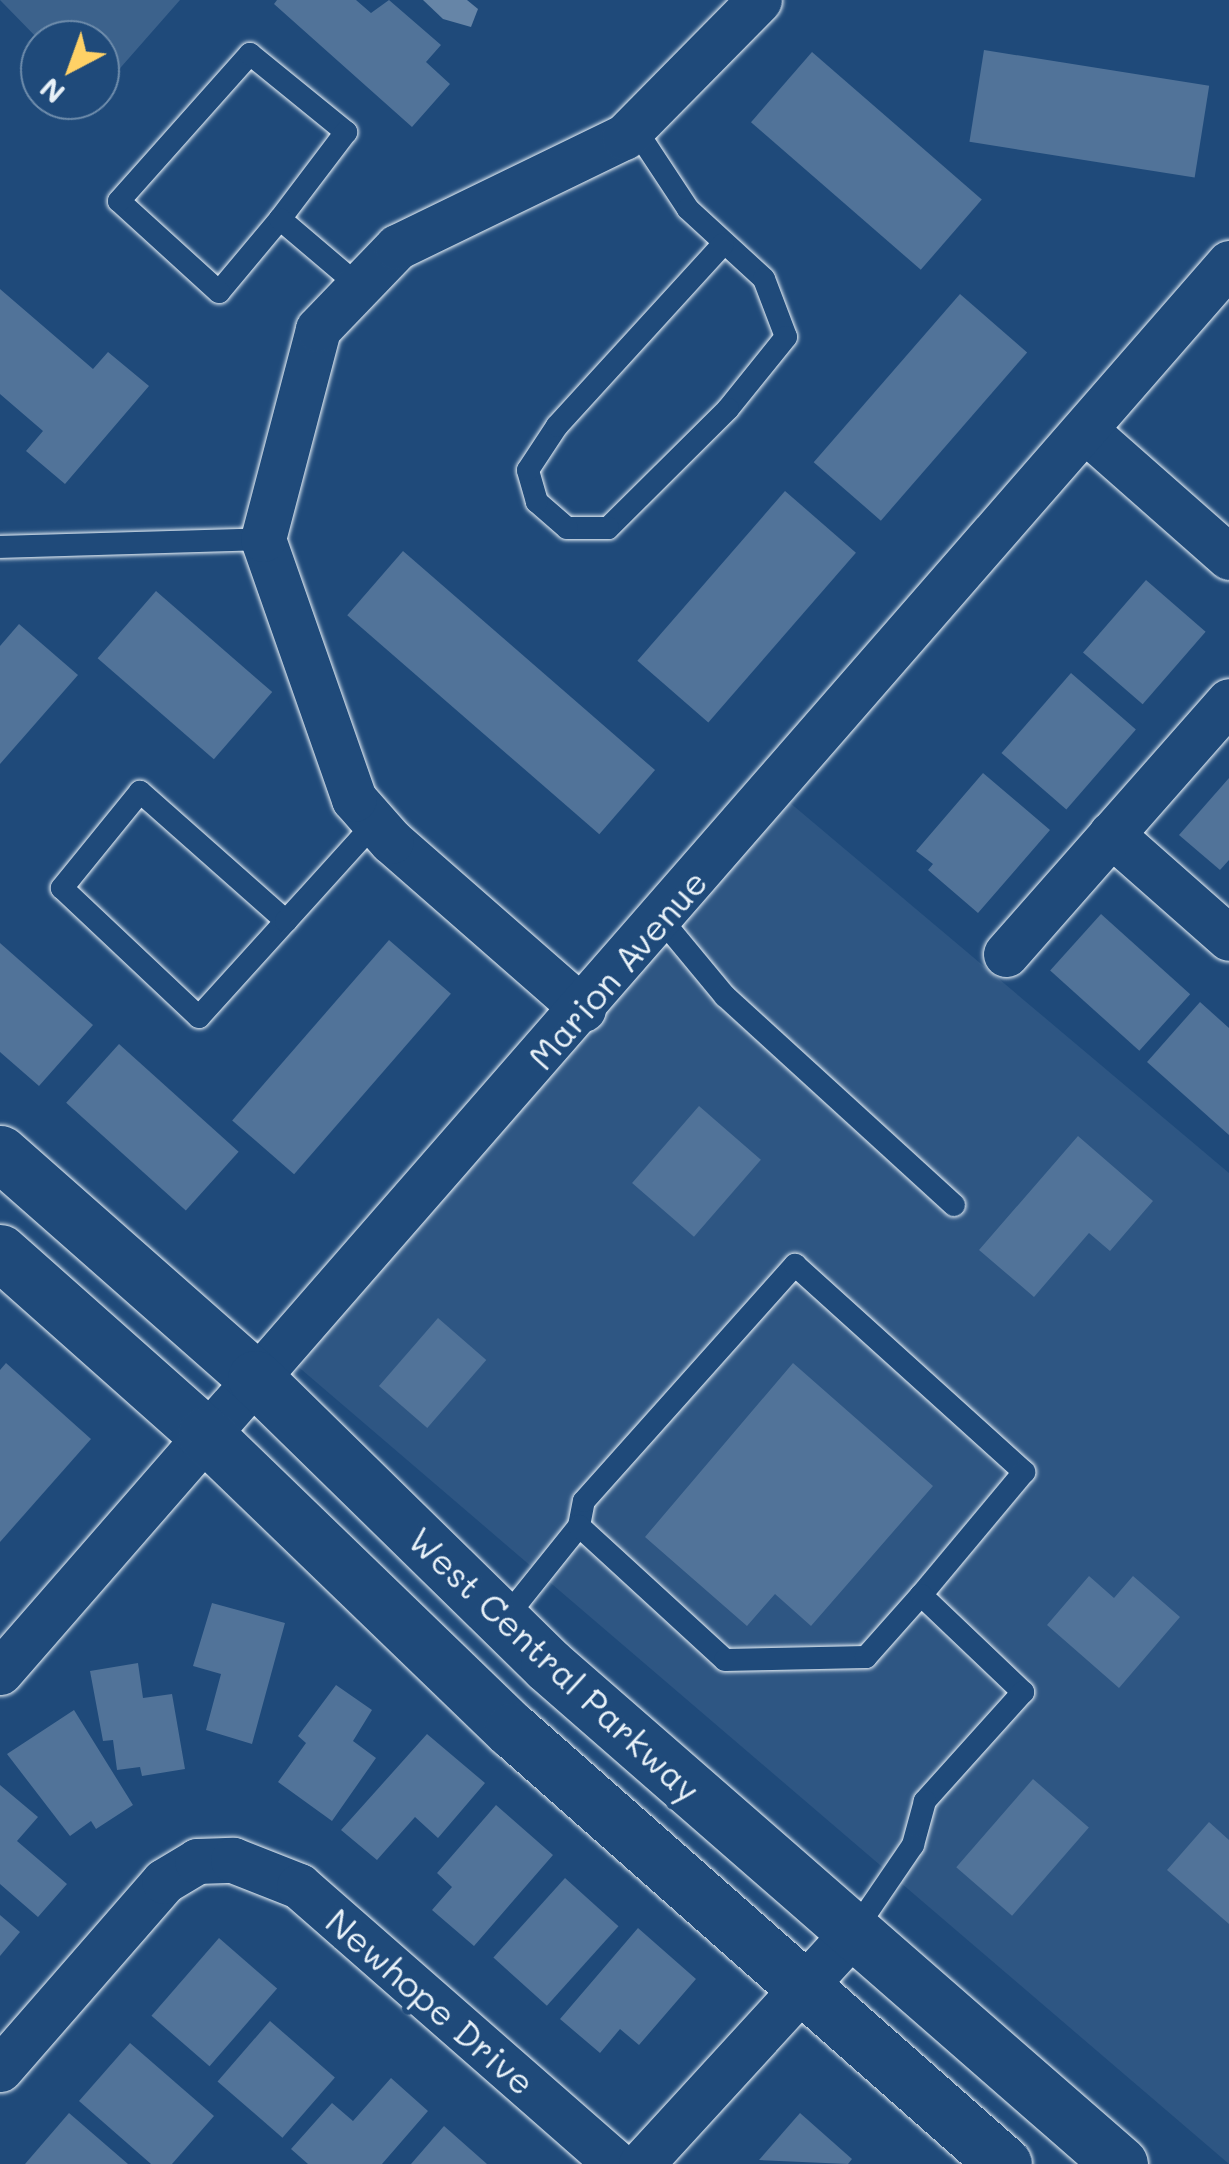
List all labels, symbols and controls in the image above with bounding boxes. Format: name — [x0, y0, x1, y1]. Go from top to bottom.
north arrow — [20, 20, 120, 120]
text: N — [32, 71, 71, 112]
street label: Marion Avenue — [519, 861, 715, 1077]
street label: West Central Parkway — [400, 1518, 710, 1810]
street label: Newhope Drive — [318, 1899, 544, 2103]

